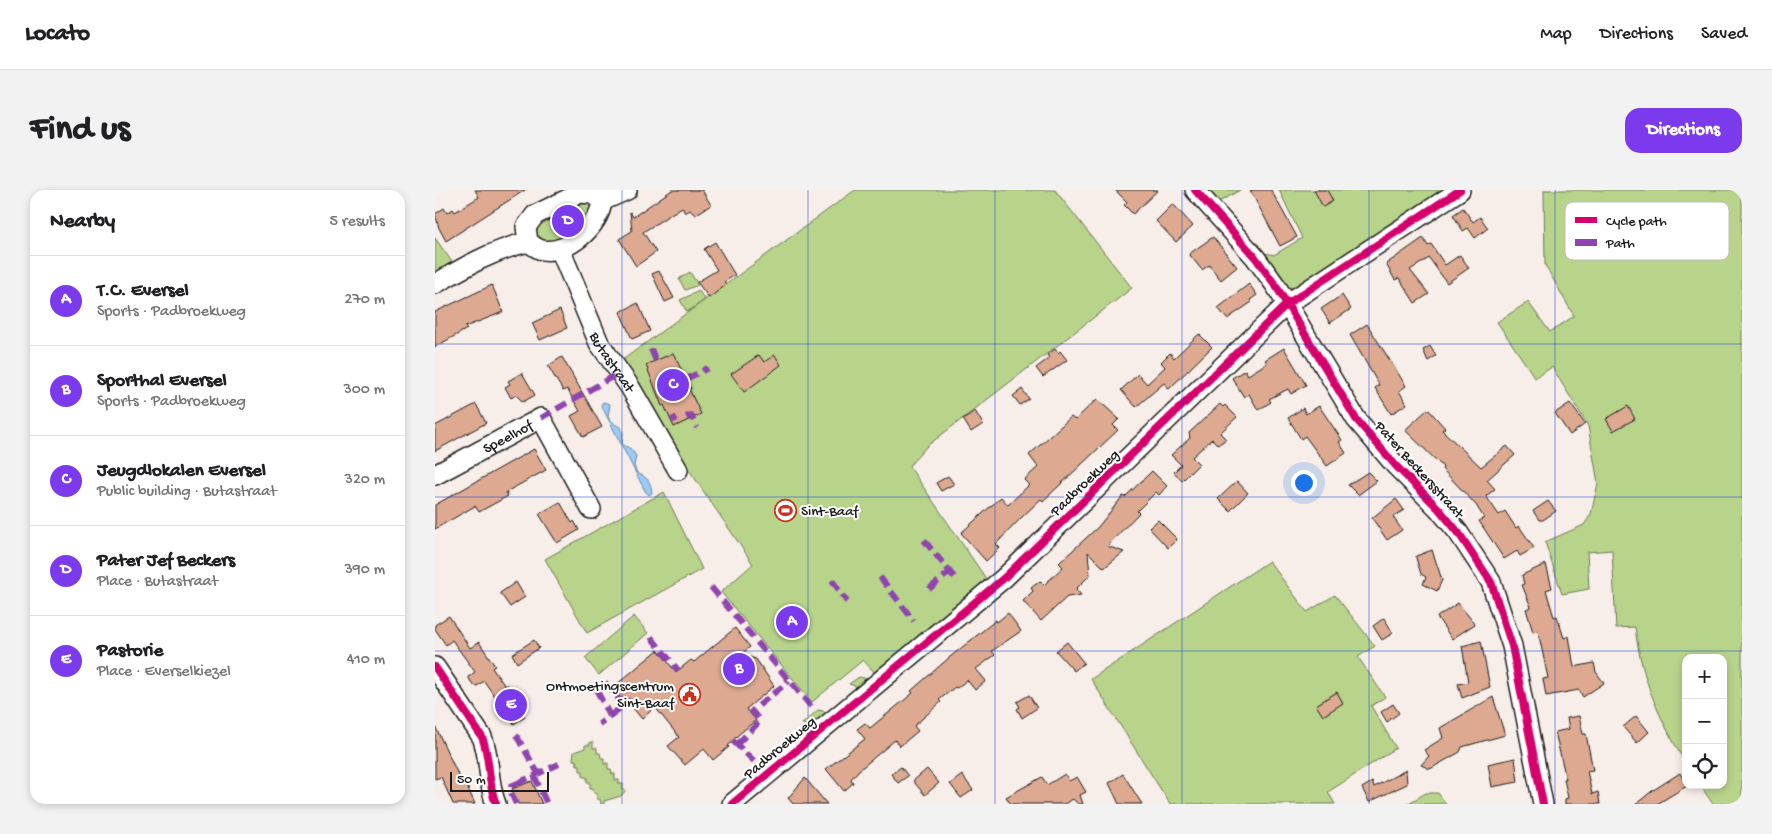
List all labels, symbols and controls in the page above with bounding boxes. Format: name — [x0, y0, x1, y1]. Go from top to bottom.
text: Locato — [25, 20, 90, 49]
text: Map — [1540, 24, 1572, 45]
text: Directions — [1600, 24, 1673, 45]
text: Saved — [1701, 24, 1747, 45]
button: Directions — [1625, 108, 1742, 153]
text: Find us — [30, 110, 130, 151]
pin: D — [552, 202, 584, 240]
legend — [1565, 202, 1729, 260]
text: Nearby — [50, 210, 115, 235]
text: 5 results — [330, 213, 385, 232]
text: Cycle path — [1606, 214, 1667, 231]
text: Path — [1605, 236, 1635, 253]
text: T.C. Eversel — [97, 280, 189, 303]
text: A — [61, 291, 71, 310]
text: 270 m — [345, 291, 385, 310]
text: Sports · Padbroekweg — [97, 303, 246, 322]
street label: Butastraat — [584, 329, 639, 397]
pin: C — [657, 366, 689, 404]
text: Sporthal Eversel — [97, 370, 227, 393]
text: B — [62, 381, 70, 400]
text: 300 m — [343, 381, 385, 400]
text: Sports · Padbroekweg — [97, 393, 246, 412]
street label: Speelhof — [480, 417, 537, 459]
street label: Pater Beckersstraat — [1369, 417, 1468, 524]
street label: Padbroekweg — [1047, 446, 1124, 521]
text: Jeugdlokalen Eversel — [97, 460, 266, 483]
your location — [1291, 470, 1317, 496]
text: C — [62, 471, 70, 490]
text: 320 m — [345, 471, 385, 490]
text: Public building · Butastraat — [97, 483, 277, 502]
sports icon: Sint-Baaf — [773, 498, 797, 522]
place label: Sint-Baaf — [801, 503, 859, 521]
text: Pater Jef Beckers — [97, 550, 235, 573]
text: D — [61, 561, 71, 580]
text: 390 m — [344, 561, 385, 580]
text: Place · Butastraat — [97, 573, 218, 592]
pin: A — [776, 603, 808, 641]
text: Pastorie — [97, 640, 163, 663]
pin: B — [723, 650, 755, 688]
text: E — [61, 651, 71, 670]
text: 410 m — [347, 651, 385, 670]
map controls — [1682, 654, 1727, 789]
button: + — [1682, 654, 1727, 699]
text: Place · Everselkiezel — [97, 663, 231, 682]
place label: Ontmoetingscentrum Sint-Baaf — [546, 678, 675, 713]
public building icon: Ontmoetingscentrum Sint-Baaf — [678, 682, 702, 706]
pin: E — [495, 686, 527, 724]
button: − — [1682, 699, 1727, 744]
street label: Padbroekweg — [740, 713, 820, 785]
button: locate — [1682, 744, 1727, 789]
scale bar — [450, 769, 549, 792]
text: 50 m — [457, 772, 486, 789]

